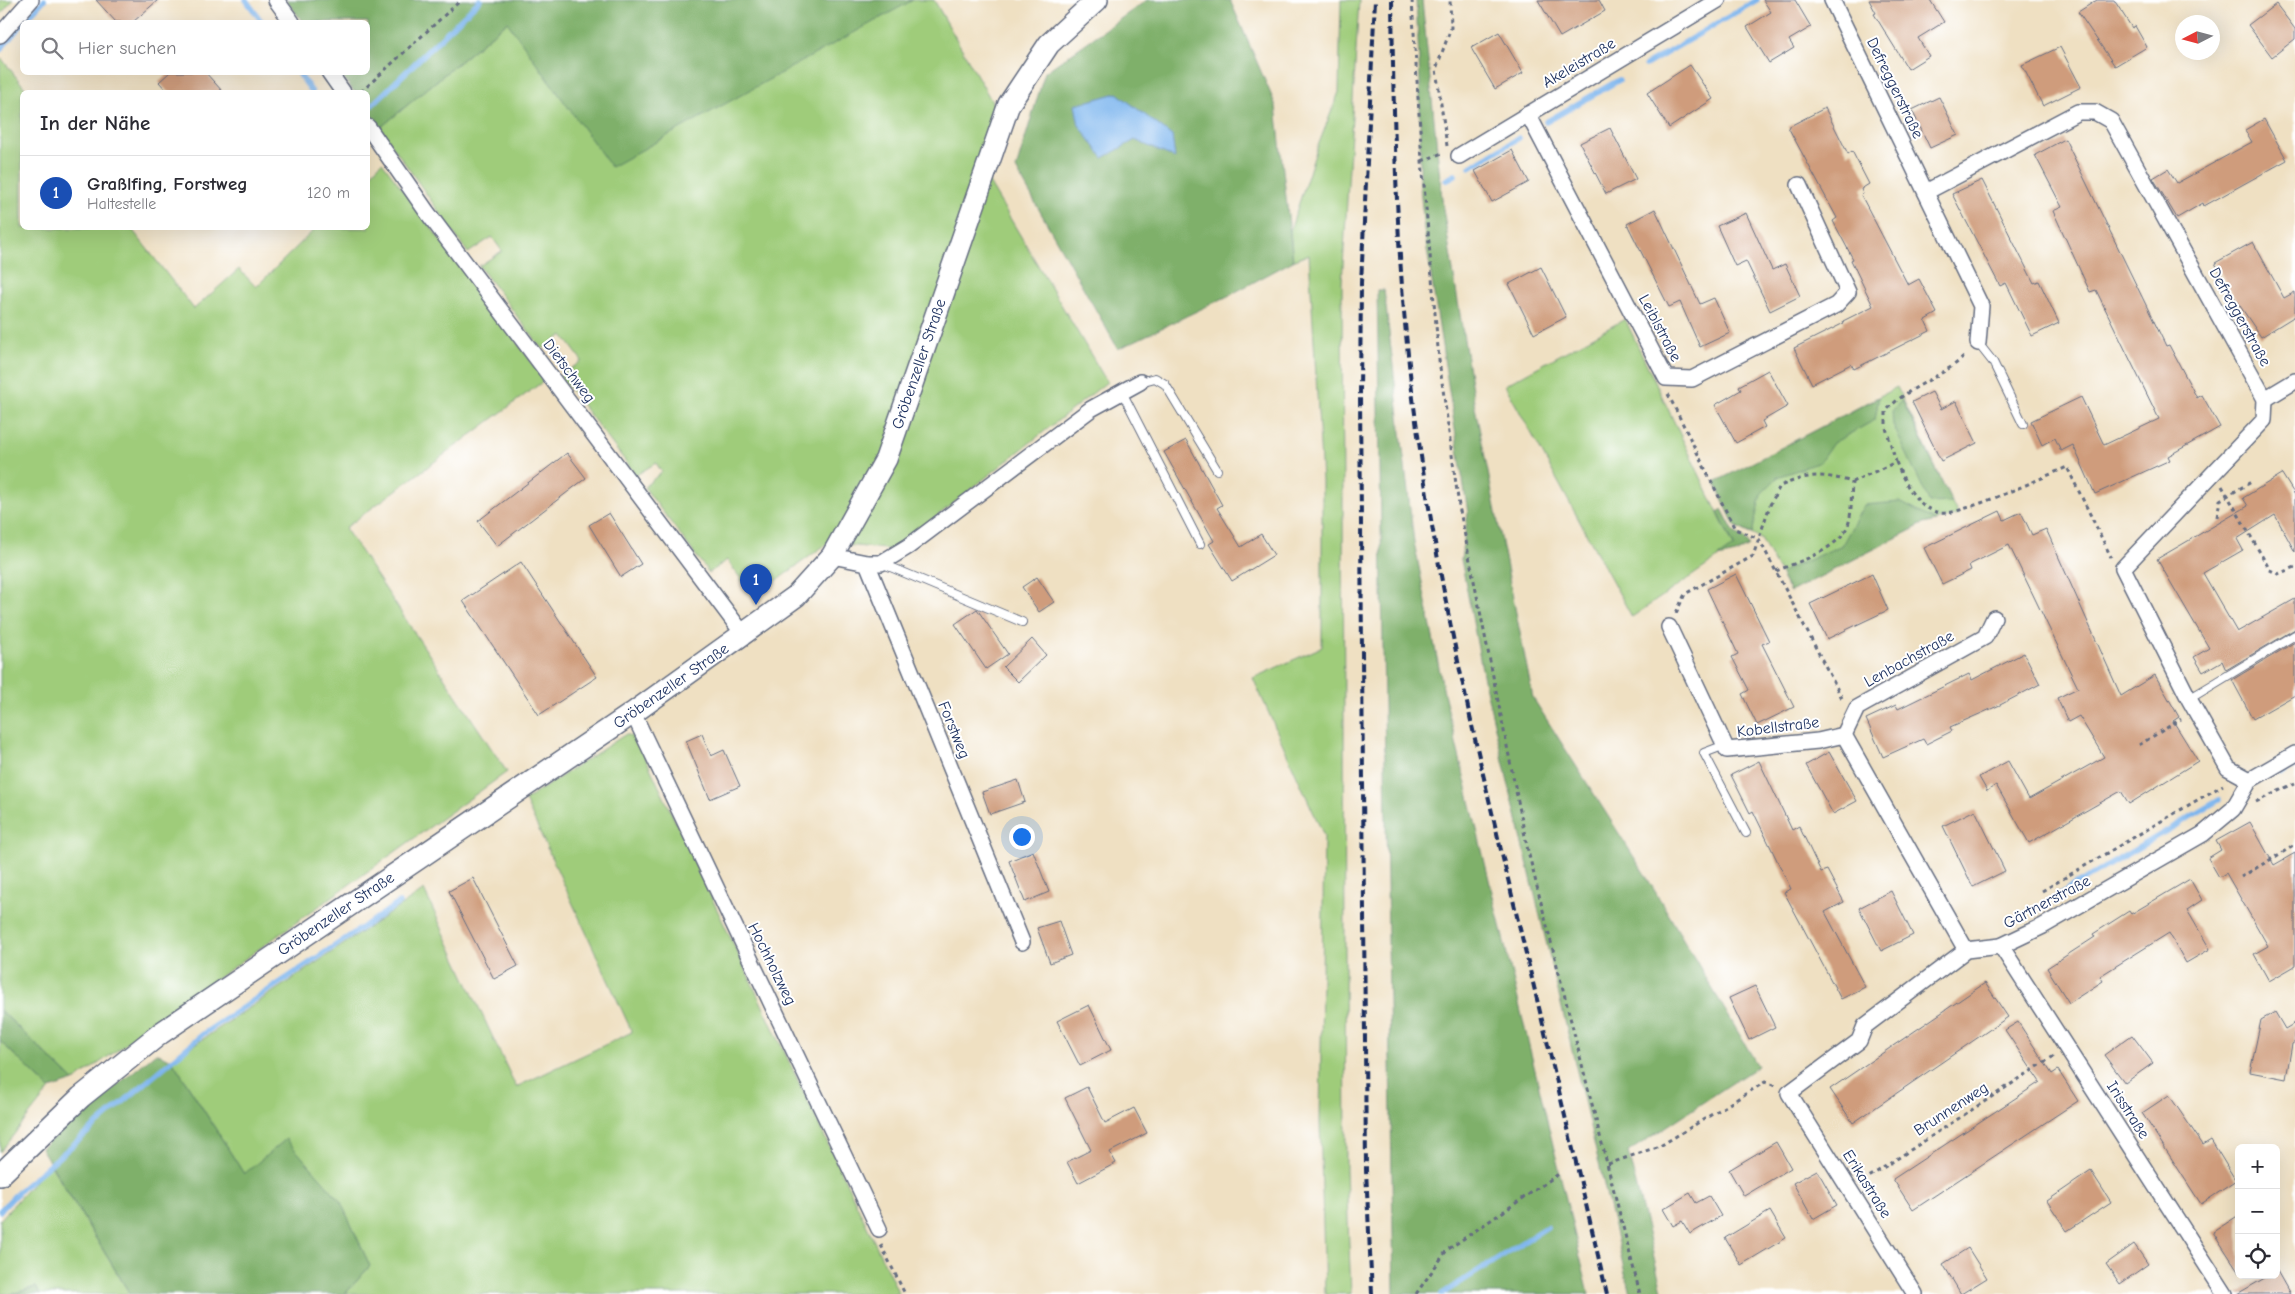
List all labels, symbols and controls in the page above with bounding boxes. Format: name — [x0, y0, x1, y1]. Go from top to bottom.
north arrow — [2175, 15, 2220, 60]
search box — [20, 20, 370, 75]
icon: search — [38, 34, 66, 62]
street label: Akeleistraße — [1539, 34, 1619, 92]
street label: Defreggerstraße — [1863, 35, 1927, 141]
text: Hier suchen — [78, 37, 176, 59]
text: In der Nähe — [40, 111, 150, 135]
text: Graßlfing, Forstweg — [87, 173, 248, 195]
text: 1 — [53, 184, 59, 202]
text: 120 m — [307, 184, 350, 202]
text: Haltestelle — [87, 195, 156, 213]
street label: Defreggerstraße — [2205, 265, 2275, 369]
street label: Leiblstraße — [1635, 291, 1685, 365]
street label: Gröbenzeller Straße — [888, 296, 950, 432]
street label: Dietschweg — [539, 336, 599, 406]
pin: 1 — [740, 564, 772, 605]
street label: Lenbachstraße — [1861, 627, 1957, 691]
street label: Gröbenzeller Straße — [610, 639, 732, 733]
street label: Forstweg — [934, 699, 974, 761]
street label: Kobellstraße — [1736, 713, 1820, 741]
your location — [1009, 824, 1035, 850]
street label: Gröbenzeller Straße — [274, 868, 398, 960]
street label: Gärtnerstraße — [2000, 872, 2094, 932]
street label: Hochholzweg — [744, 920, 800, 1008]
street label: Brunnenweg — [1911, 1078, 1991, 1140]
street label: Irisstraße — [2103, 1078, 2153, 1142]
map controls — [2235, 1144, 2280, 1279]
button: + — [2235, 1144, 2280, 1189]
street label: Erikastraße — [1839, 1146, 1895, 1222]
button: − — [2235, 1189, 2280, 1234]
button: locate — [2235, 1234, 2280, 1279]

